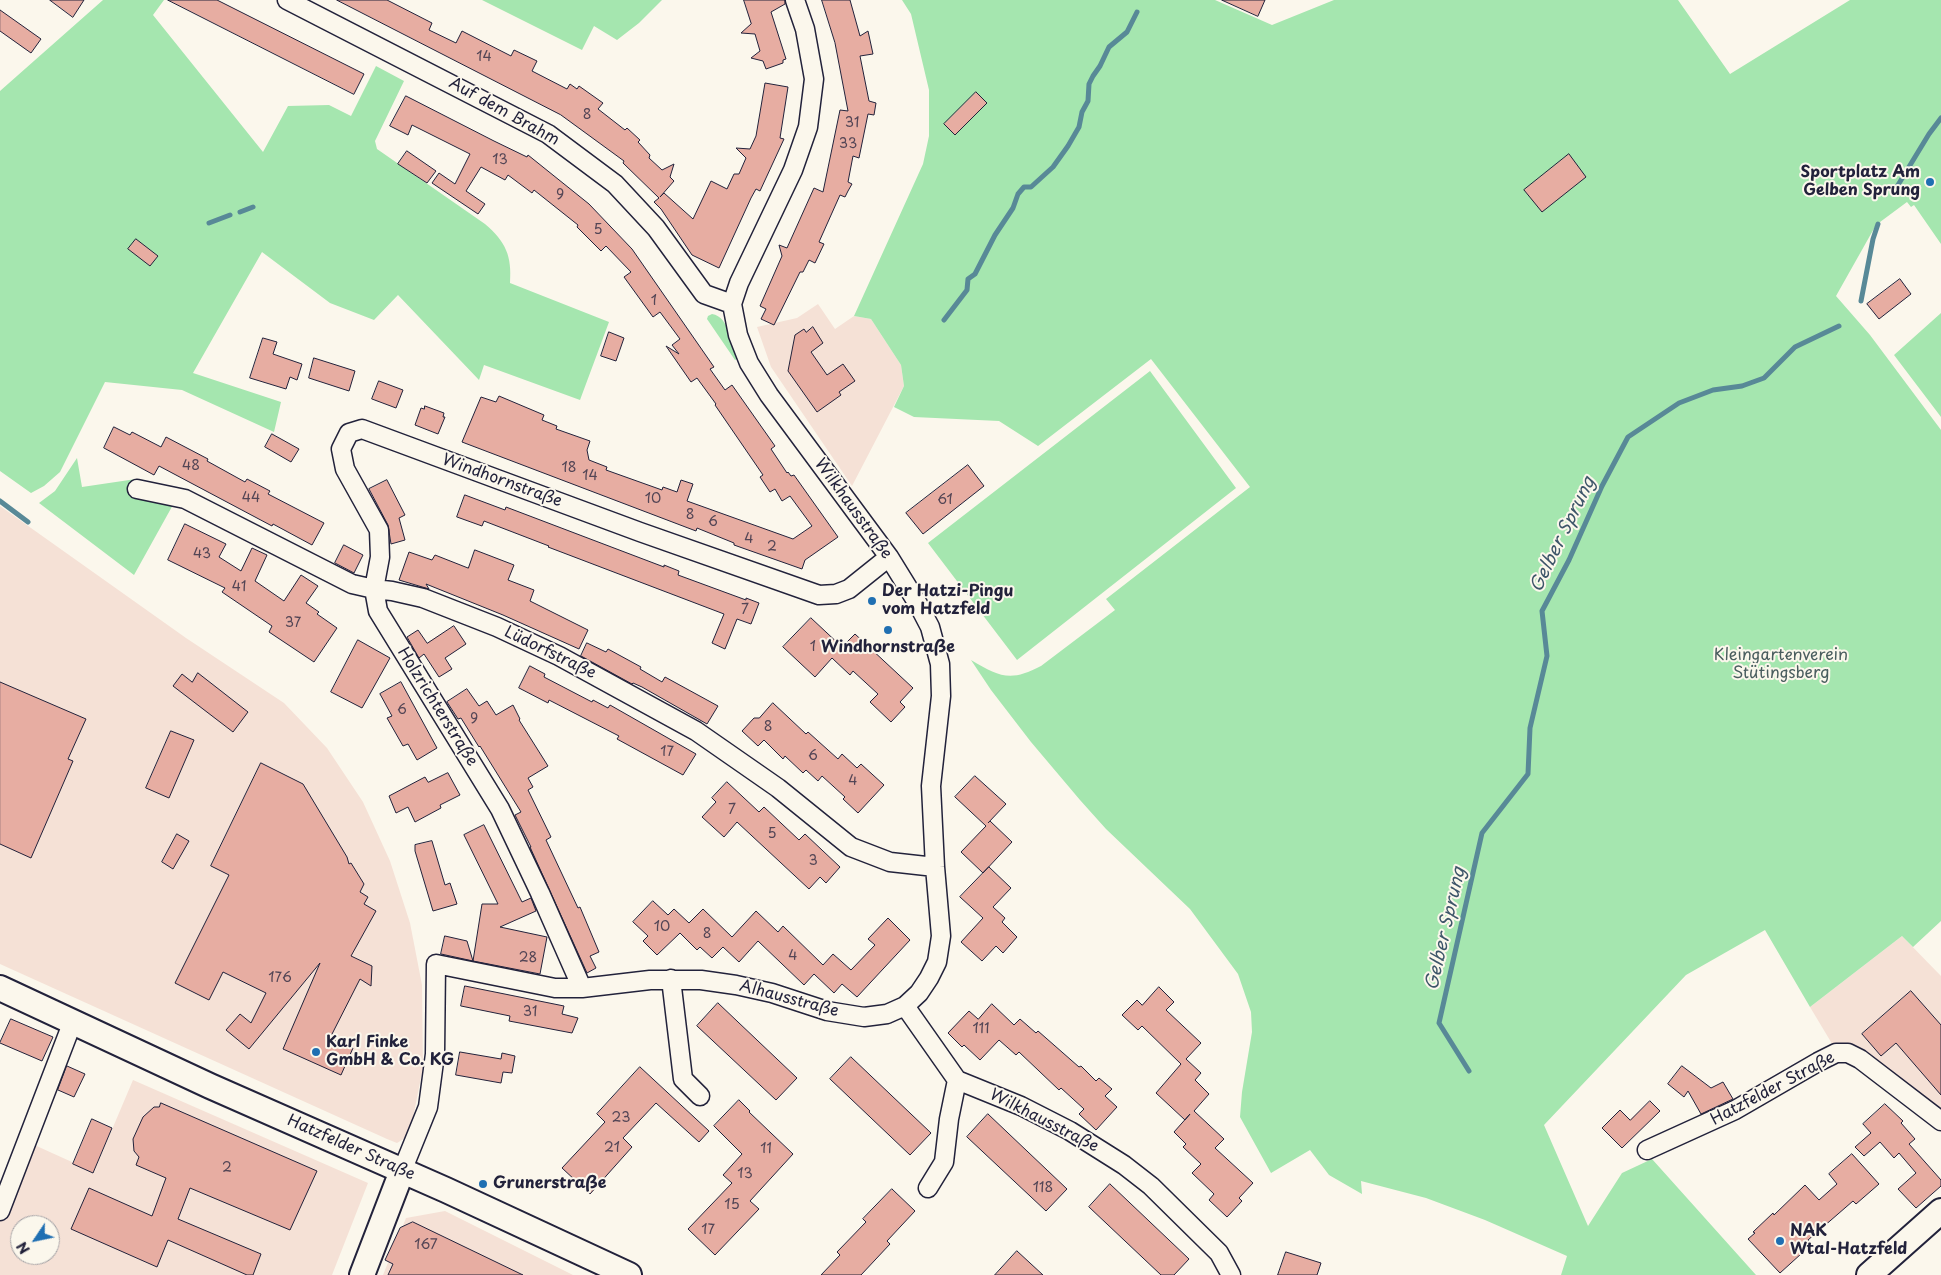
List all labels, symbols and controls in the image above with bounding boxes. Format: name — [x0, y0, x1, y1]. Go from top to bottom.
house number: 14 — [476, 49, 492, 65]
street label: Auf dem Brahm — [446, 74, 562, 150]
house number: 8 — [583, 107, 591, 123]
house number: 31 — [845, 115, 859, 131]
house number: 33 — [839, 136, 857, 152]
house number: 13 — [492, 152, 508, 168]
place label: Sportplatz Am Gelben Sprung — [1801, 163, 1920, 201]
marker: Sportplatz Am Gelben Sprung — [1924, 176, 1936, 188]
house number: 9 — [556, 187, 564, 203]
house number: 5 — [593, 222, 603, 238]
house number: 1 — [651, 293, 657, 309]
street label: Windhornstraße — [439, 450, 565, 512]
street label: Wilkhausstraße — [810, 455, 896, 563]
house number: 48 — [182, 458, 200, 474]
house number: 18 — [561, 460, 577, 476]
house number: 14 — [582, 468, 598, 484]
water label: Gelber Sprung — [1526, 474, 1600, 596]
house number: 44 — [242, 490, 260, 506]
house number: 10 — [645, 491, 661, 507]
house number: 61 — [937, 492, 953, 508]
house number: 8 — [686, 507, 694, 523]
house number: 6 — [708, 514, 718, 530]
house number: 4 — [744, 531, 754, 547]
house number: 2 — [767, 539, 777, 555]
house number: 43 — [193, 546, 211, 562]
house number: 41 — [232, 579, 246, 595]
place label: Der Hatzi-Pingu vom Hatzfeld — [882, 582, 1013, 620]
marker: Der Hatzi-Pingu vom Hatzfeld — [866, 595, 878, 607]
house number: 7 — [741, 602, 749, 618]
house number: 37 — [285, 615, 301, 631]
street label: Lüdorfstraße — [501, 623, 599, 683]
marker: Windhornstraße — [882, 624, 894, 636]
place label: Windhornstraße — [821, 638, 955, 658]
house number: 1 — [810, 639, 816, 655]
street label: Holzrichterstraße — [393, 644, 481, 770]
park label: Kleingartenverein Stütingsberg — [1714, 646, 1848, 684]
house number: 6 — [397, 702, 407, 718]
house number: 9 — [470, 711, 478, 727]
house number: 8 — [764, 719, 772, 735]
house number: 17 — [660, 744, 674, 760]
house number: 6 — [808, 748, 818, 764]
house number: 4 — [848, 773, 858, 789]
house number: 7 — [728, 802, 736, 818]
house number: 5 — [767, 826, 777, 842]
house number: 3 — [808, 853, 818, 869]
water label: Gelber Sprung — [1421, 865, 1471, 993]
house number: 10 — [654, 919, 670, 935]
house number: 8 — [703, 926, 711, 942]
house number: 4 — [788, 948, 798, 964]
house number: 28 — [519, 950, 537, 966]
house number: 176 — [268, 970, 292, 986]
street label: Alhausstraße — [737, 977, 841, 1021]
house number: 31 — [523, 1004, 537, 1020]
house number: 111 — [972, 1021, 990, 1037]
place label: Karl Finke GmbH & Co. KG — [326, 1033, 454, 1071]
marker: Karl Finke GmbH & Co. KG — [310, 1046, 322, 1058]
street label: Hatzfelder Straße — [1708, 1048, 1838, 1130]
street label: Wilkhausstraße — [986, 1085, 1102, 1157]
house number: 23 — [612, 1110, 630, 1126]
street label: Hatzfelder Straße — [284, 1111, 418, 1185]
house number: 21 — [604, 1140, 620, 1156]
house number: 11 — [760, 1141, 772, 1157]
house number: 2 — [222, 1160, 232, 1176]
house number: 13 — [737, 1166, 753, 1182]
place label: Grunerstraße — [493, 1174, 606, 1194]
marker: Grunerstraße — [477, 1178, 489, 1190]
house number: 118 — [1033, 1180, 1053, 1196]
house number: 15 — [724, 1197, 740, 1213]
north arrow — [10, 1215, 60, 1265]
house number: 17 — [701, 1222, 715, 1238]
place label: NAK Wtal-Hatzfeld — [1790, 1222, 1907, 1260]
marker: NAK Wtal-Hatzfeld — [1774, 1235, 1786, 1247]
house number: 167 — [414, 1237, 438, 1253]
text: N — [11, 1238, 35, 1259]

